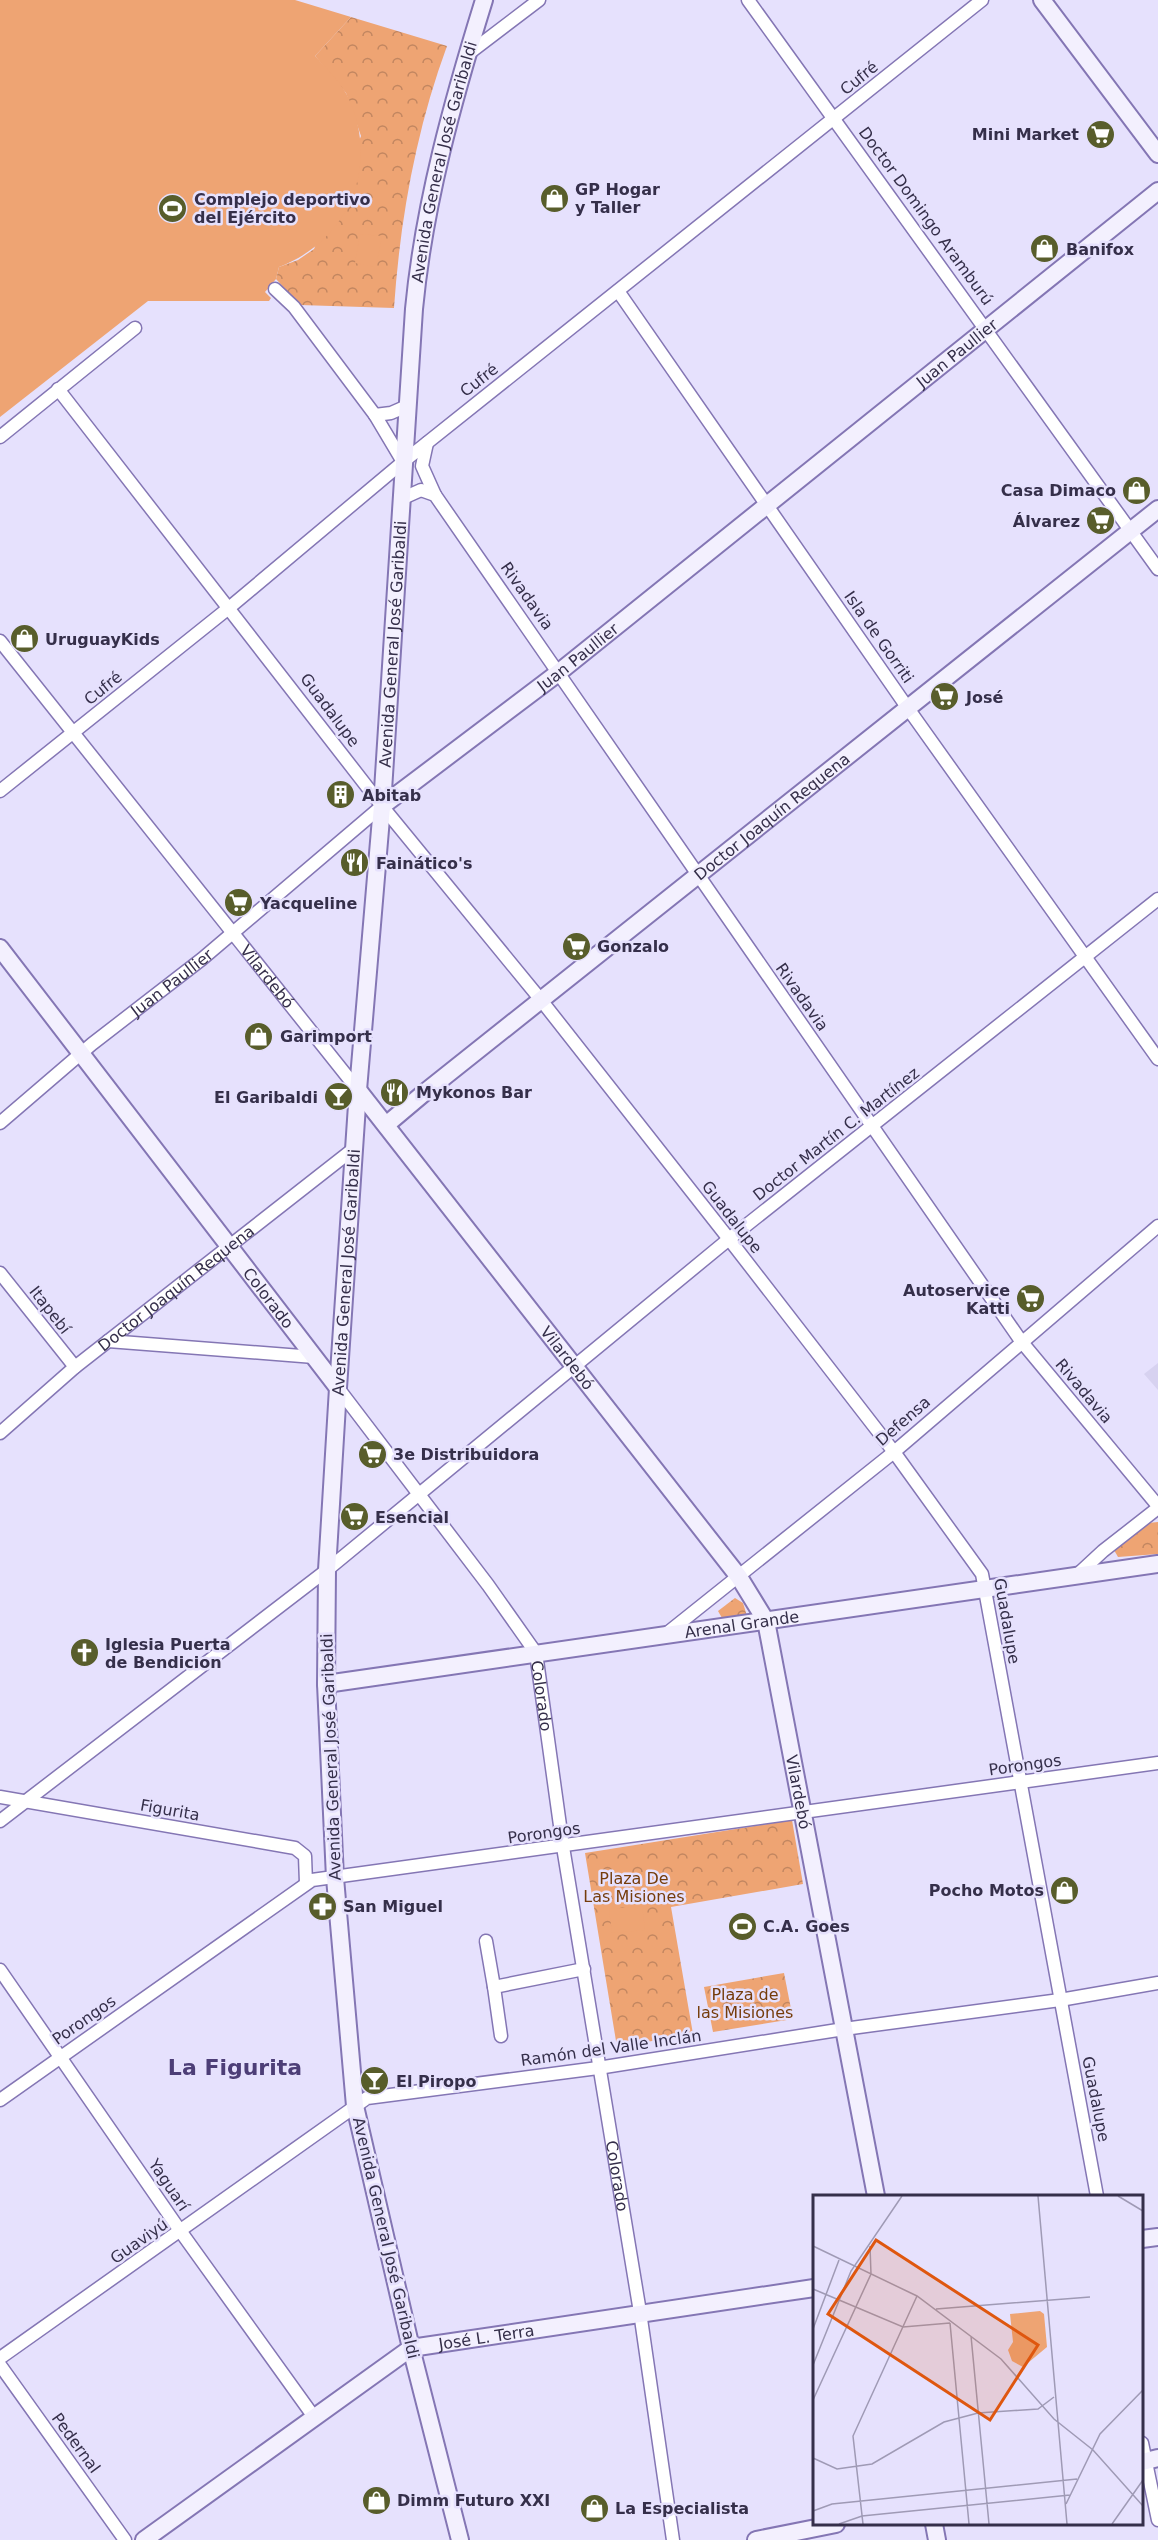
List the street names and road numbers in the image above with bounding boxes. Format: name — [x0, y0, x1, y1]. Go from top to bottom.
street label: Avenida General José Garibaldi — [407, 39, 480, 284]
street label: Cufré — [836, 57, 882, 99]
street label: Doctor Domingo Aramburú — [855, 123, 997, 309]
street label: Juan Paullier — [912, 314, 1001, 392]
street label: Cufré — [456, 359, 502, 401]
street label: Avenida General José Garibaldi — [375, 520, 410, 768]
street label: Rivadavia — [497, 558, 557, 634]
street label: Isla de Gorriti — [840, 587, 918, 687]
street label: Juan Paullier — [532, 619, 623, 696]
street label: Cufré — [80, 667, 126, 709]
street label: Guadalupe — [296, 670, 364, 750]
street label: Doctor Joaquín Requena — [690, 749, 853, 884]
street label: Vilardebó — [236, 941, 298, 1012]
street label: Juan Paullier — [126, 944, 217, 1021]
street label: Rivadavia — [772, 959, 832, 1035]
street label: Doctor Martín C. Martínez — [749, 1063, 923, 1205]
street label: Avenida General José Garibaldi — [328, 1148, 364, 1396]
street label: Guadalupe — [698, 1177, 766, 1257]
street label: Doctor Joaquín Requena — [94, 1221, 258, 1355]
street label: Colorado — [239, 1264, 298, 1332]
street label: Itapebí — [25, 1282, 75, 1338]
street label: Vilardebó — [537, 1322, 598, 1393]
street label: Rivadavia — [1051, 1355, 1117, 1427]
street label: Defensa — [872, 1392, 934, 1450]
street label: Guadalupe — [990, 1577, 1024, 1665]
street label: Arenal Grande — [683, 1606, 800, 1642]
street label: Avenida General José Garibaldi — [317, 1633, 345, 1881]
street label: Colorado — [528, 1659, 556, 1732]
street label: Porongos — [987, 1750, 1063, 1780]
street label: Vilardebó — [782, 1753, 815, 1831]
street label: Figurita — [139, 1795, 201, 1825]
street label: Porongos — [506, 1818, 582, 1848]
street label: Porongos — [49, 1991, 119, 2049]
street label: Ramón del Valle Inclán — [520, 2026, 702, 2070]
street label: Guadalupe — [1078, 2055, 1114, 2143]
street label: Avenida General José Garibaldi — [349, 2115, 423, 2361]
street label: Colorado — [602, 2139, 633, 2213]
street label: Yaguarí — [144, 2155, 194, 2215]
street label: Guaviyú — [107, 2214, 171, 2268]
street label: José L. Terra — [436, 2320, 535, 2353]
street label: Pedernal — [48, 2409, 104, 2477]

